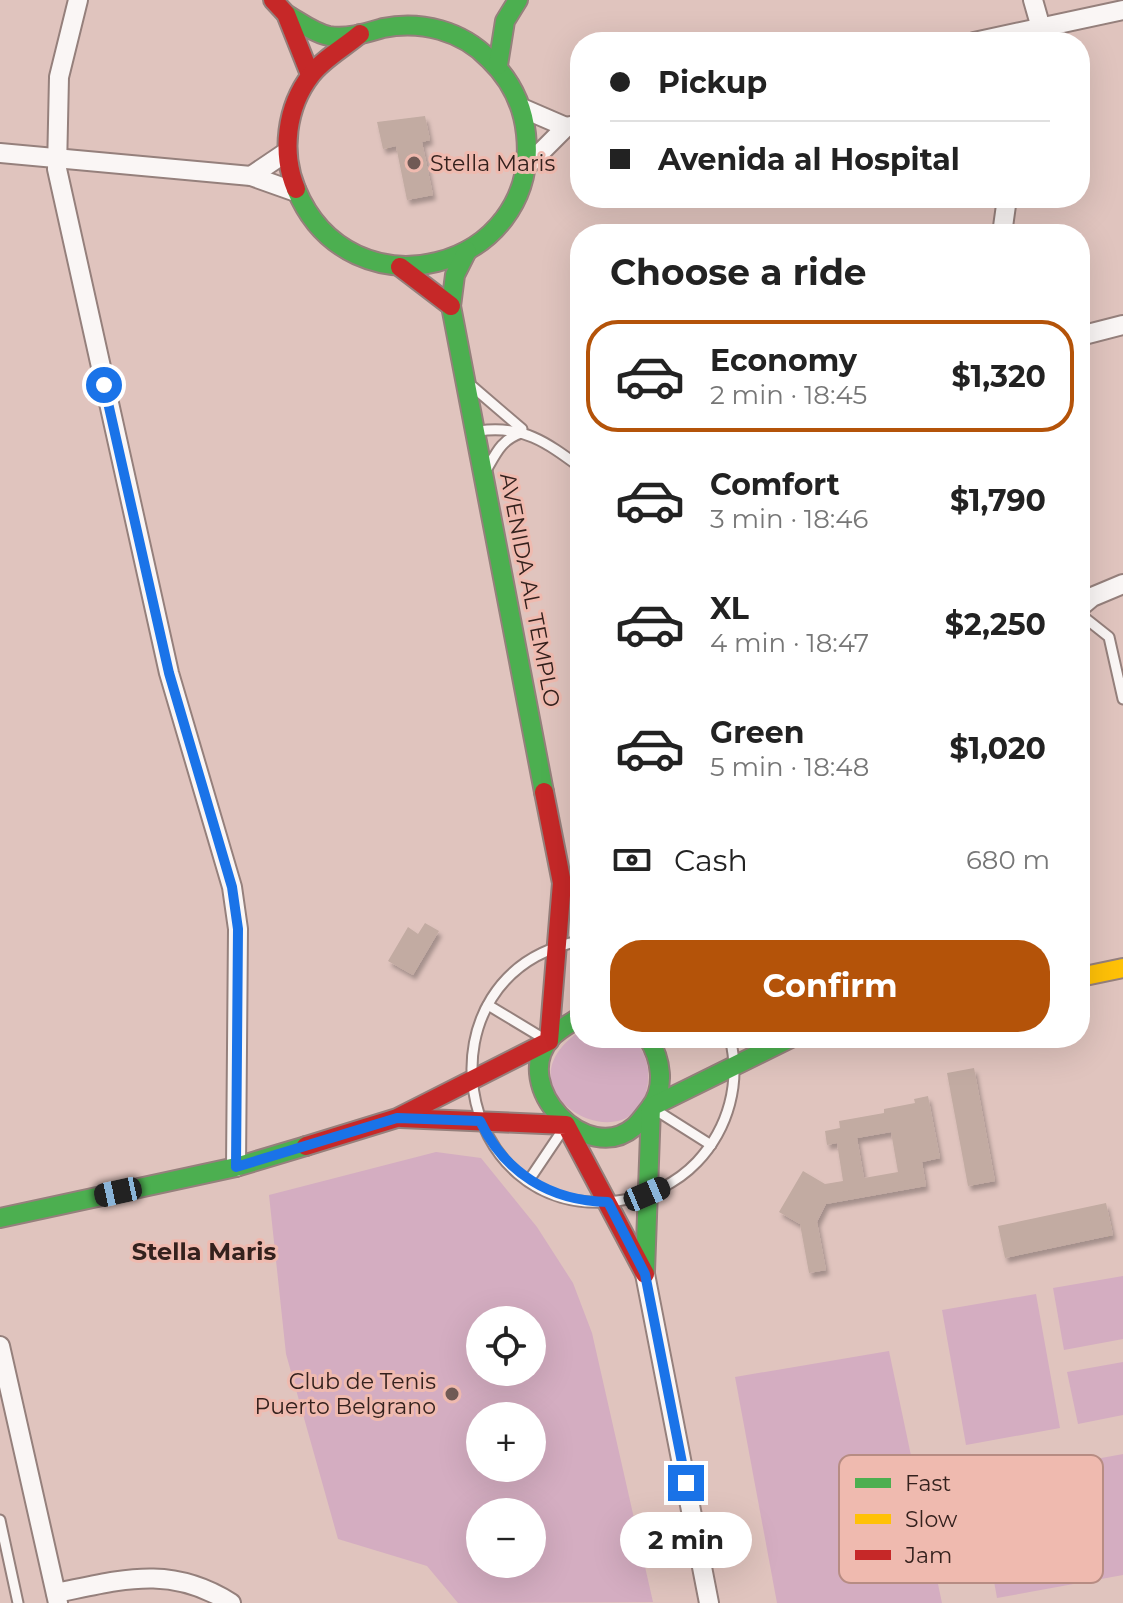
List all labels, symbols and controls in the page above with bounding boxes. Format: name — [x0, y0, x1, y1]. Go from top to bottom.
text: Pickup — [658, 64, 767, 101]
text: Avenida al Hospital — [658, 141, 960, 178]
place label: Stella Maris — [430, 150, 555, 177]
marker: Stella Maris — [405, 154, 423, 172]
text: Choose a ride — [610, 250, 867, 294]
icon: car — [614, 340, 686, 412]
text: Economy — [710, 342, 857, 379]
text: $1,320 — [952, 358, 1046, 395]
route start — [86, 367, 122, 403]
text: 2 min · 18:45 — [710, 379, 867, 411]
icon: car — [614, 464, 686, 536]
text: Comfort — [710, 466, 840, 503]
street label: AVENIDA AL TEMPLO — [494, 470, 566, 710]
text: $1,790 — [950, 482, 1046, 519]
text: 3 min · 18:46 — [710, 503, 868, 535]
icon: car — [614, 588, 686, 660]
text: XL — [710, 590, 749, 627]
text: $2,250 — [945, 606, 1046, 643]
text: 4 min · 18:47 — [710, 627, 869, 659]
icon: car — [614, 712, 686, 784]
text: Green — [710, 714, 804, 751]
text: $1,020 — [950, 730, 1046, 767]
text: 5 min · 18:48 — [710, 751, 869, 783]
icon: cash — [610, 838, 654, 882]
text: Cash — [674, 842, 748, 879]
text: 680 m — [966, 844, 1050, 876]
button: Confirm — [610, 940, 1050, 1032]
car — [620, 1174, 674, 1214]
car — [92, 1175, 144, 1209]
district label: Stella Maris — [132, 1237, 276, 1266]
map controls — [466, 1306, 546, 1578]
button: locate — [466, 1306, 546, 1386]
place label: Club de Tenis Puerto Belgrano — [254, 1368, 436, 1420]
marker: Club de Tenis Puerto Belgrano — [443, 1385, 461, 1403]
button: + — [466, 1402, 546, 1482]
legend — [839, 1455, 1103, 1583]
route end — [668, 1465, 704, 1501]
text: Fast — [905, 1470, 951, 1497]
button: − — [466, 1498, 546, 1578]
text: Slow — [905, 1506, 958, 1533]
callout: 2 min — [620, 1511, 752, 1567]
text: 2 min — [648, 1524, 724, 1556]
text: Jam — [904, 1542, 952, 1569]

